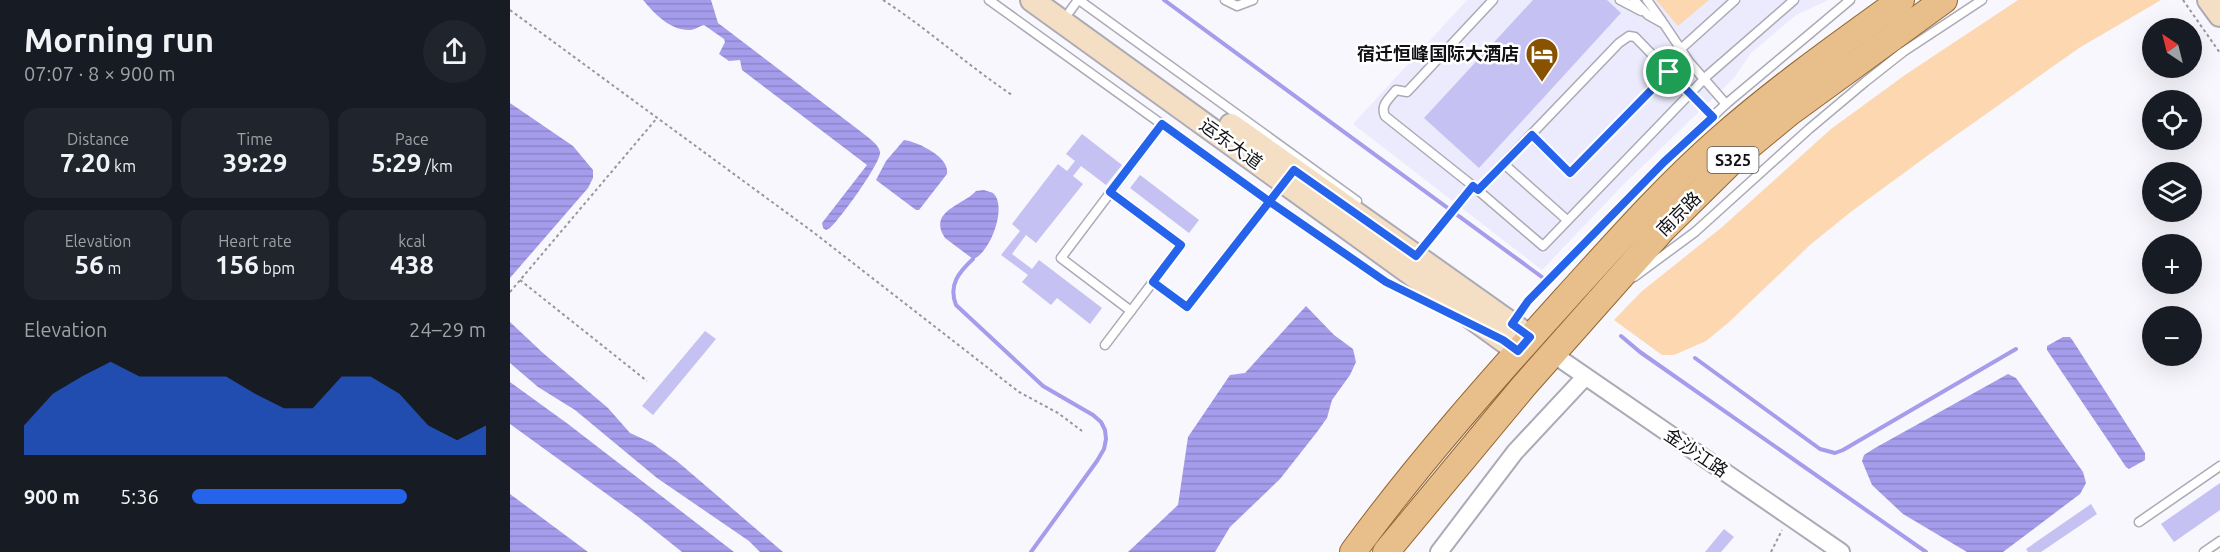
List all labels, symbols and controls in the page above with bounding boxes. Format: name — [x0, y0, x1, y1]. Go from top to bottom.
north arrow — [2142, 18, 2202, 78]
map controls — [2142, 18, 2202, 366]
button: share — [423, 20, 486, 83]
text: Morning run — [24, 21, 214, 58]
hotel icon: 宿迁恒峰国际大酒店 — [1524, 36, 1560, 83]
place label: 宿迁恒峰国际大酒店 — [1357, 43, 1519, 63]
pin — [1643, 46, 1694, 97]
icon: arrive — [1652, 55, 1685, 88]
text: 07:07 · 8 × 900 m — [24, 62, 176, 85]
button: locate — [2142, 90, 2202, 150]
street label: 运东大道 — [1197, 114, 1267, 172]
text: Distance — [67, 130, 129, 148]
text: Time — [237, 130, 273, 148]
text: Pace — [395, 130, 429, 148]
road number: S325 — [1708, 147, 1758, 173]
text: 7.20 — [60, 148, 110, 177]
text: 39:29 — [222, 148, 288, 177]
text: 5:29 — [371, 148, 421, 177]
text: km — [110, 157, 136, 175]
text: /km — [421, 157, 453, 175]
button: layers — [2142, 162, 2202, 222]
street label: 南京路 — [1652, 187, 1704, 239]
text: Elevation — [65, 232, 131, 250]
text: Heart rate — [218, 232, 292, 250]
text: kcal — [398, 232, 426, 250]
button: + — [2142, 234, 2202, 294]
text: 56 — [75, 250, 104, 279]
text: 156 — [215, 250, 259, 279]
text: 438 — [390, 250, 434, 279]
text: m — [104, 259, 121, 277]
text: bpm — [259, 259, 295, 277]
button: − — [2142, 306, 2202, 366]
text: Elevation — [24, 318, 107, 341]
text: 24–29 m — [409, 318, 486, 341]
street label: 金沙江路 — [1661, 424, 1732, 481]
text: 900 m — [24, 485, 80, 508]
text: 5:36 — [120, 485, 159, 508]

